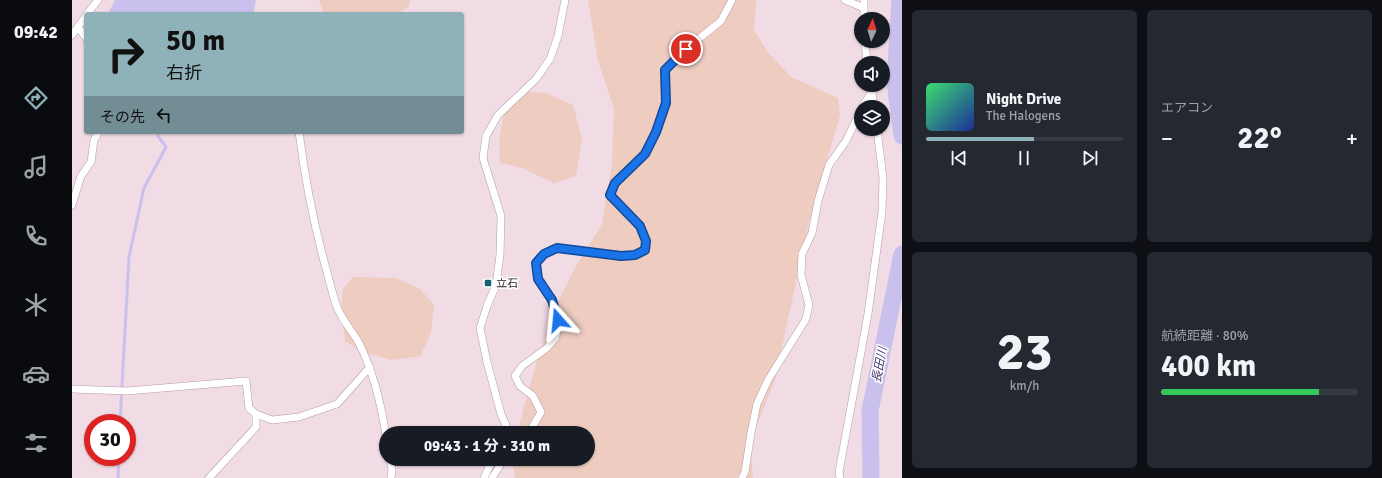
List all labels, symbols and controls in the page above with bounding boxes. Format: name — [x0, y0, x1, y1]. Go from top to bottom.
north arrow — [854, 12, 890, 48]
map controls — [854, 12, 890, 136]
text: 09:42 — [14, 21, 58, 43]
text: 50 m — [166, 24, 225, 58]
icon: right — [100, 28, 152, 80]
pin — [669, 32, 703, 66]
icon: arrive — [675, 38, 697, 60]
button: sound — [854, 56, 890, 92]
text: 右折 — [166, 62, 202, 84]
icon: directions — [22, 84, 50, 112]
text: Night Drive — [986, 90, 1061, 108]
button: layers — [854, 100, 890, 136]
text: エアコン — [1161, 100, 1213, 116]
icon: left — [153, 104, 175, 126]
text: その先 — [100, 108, 145, 126]
text: The Halogens — [986, 108, 1061, 124]
text: 22° — [1237, 120, 1282, 157]
text: − — [1161, 125, 1173, 152]
text: + — [1346, 125, 1358, 152]
icon: previous — [948, 147, 970, 169]
icon: pause — [1013, 147, 1035, 169]
icon: next — [1079, 147, 1101, 169]
icon: music — [22, 153, 50, 181]
icon: phone — [22, 222, 50, 250]
place label: 立石 — [496, 277, 518, 290]
marker: 立石 — [483, 278, 493, 288]
icon: climate — [22, 291, 50, 319]
position arrow — [537, 299, 579, 341]
text: 23 — [996, 320, 1053, 384]
text: 航続距離 · 80% — [1161, 328, 1249, 344]
water label: 長田川 — [869, 344, 891, 384]
text: 400 km — [1161, 348, 1256, 385]
icon: car — [22, 360, 50, 388]
text: km/h — [1010, 378, 1039, 394]
speed limit sign: 30 — [84, 414, 136, 466]
icon: filters — [22, 429, 50, 457]
text: 09:43 · 1 分 · 310 m — [424, 437, 550, 455]

